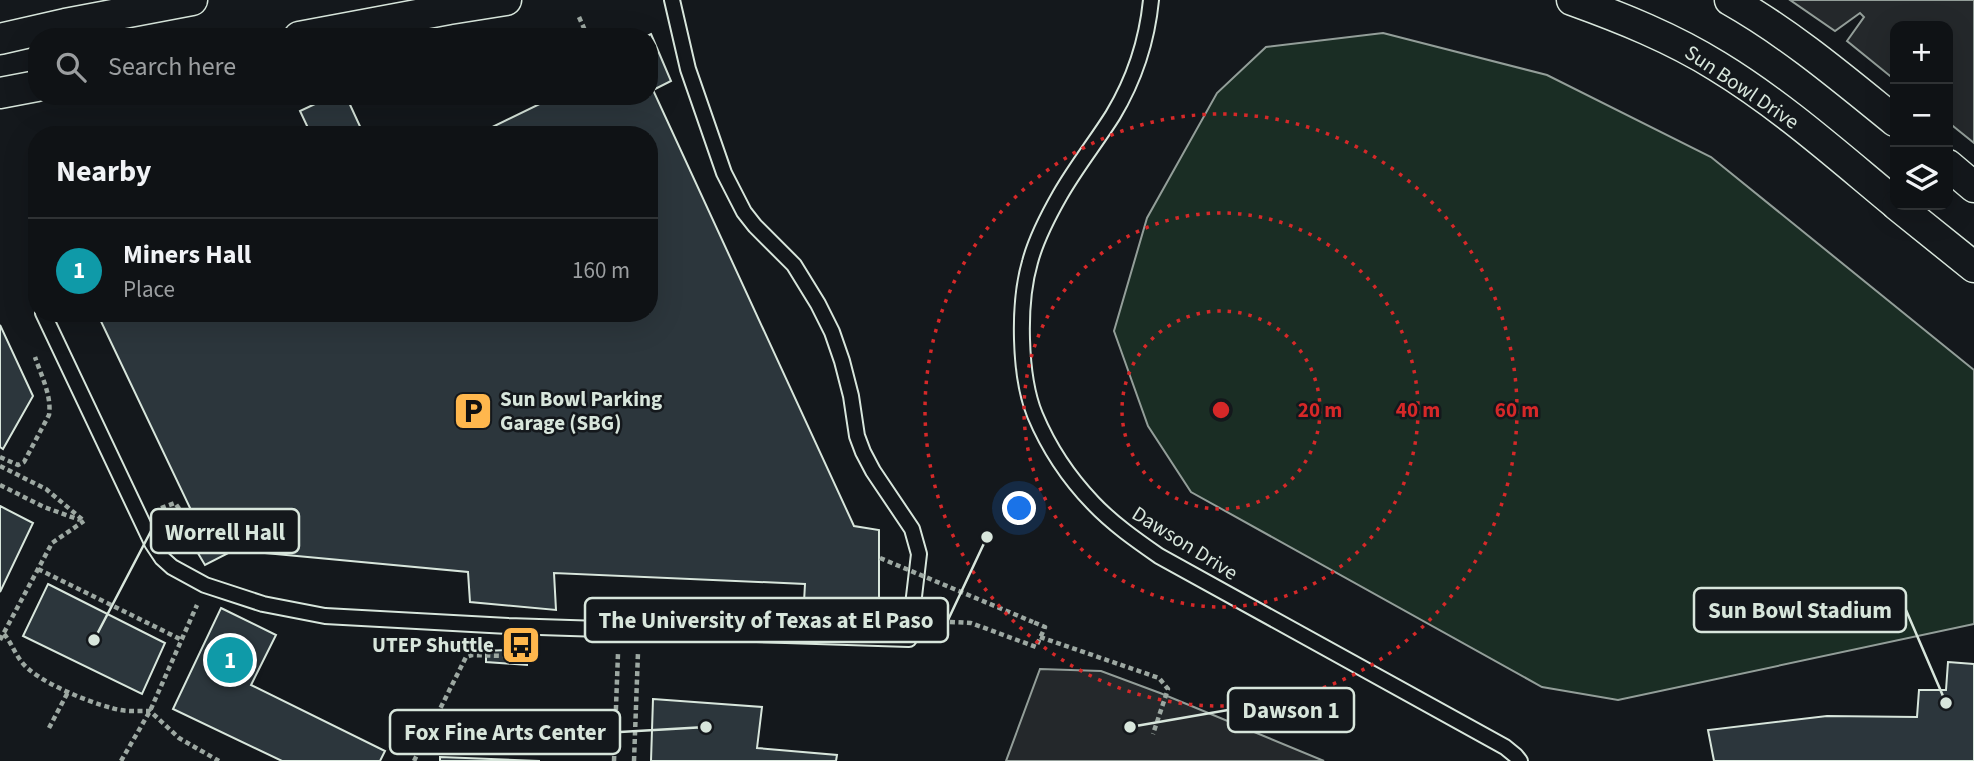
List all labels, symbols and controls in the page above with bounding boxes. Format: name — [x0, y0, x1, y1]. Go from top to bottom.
map controls — [1890, 21, 1953, 210]
button: + — [1890, 21, 1953, 84]
search box — [28, 28, 658, 105]
street label: Sun Bowl Drive — [1679, 38, 1805, 136]
icon: search — [52, 48, 90, 86]
text: Search here — [108, 48, 236, 85]
button: − — [1890, 84, 1953, 147]
button: layers — [1890, 147, 1953, 210]
text: Nearby — [56, 150, 151, 193]
text: Miners Hall — [123, 236, 251, 273]
text: 1 — [73, 254, 85, 287]
text: 160 m — [572, 254, 630, 287]
text: Place — [123, 273, 175, 306]
place label: Sun Bowl Parking Garage (SBG) — [500, 384, 662, 438]
parking icon: Sun Bowl Parking Garage (SBG) — [452, 390, 494, 432]
text: 20 m — [1298, 395, 1342, 425]
text: 40 m — [1396, 395, 1440, 425]
text: 60 m — [1495, 395, 1539, 425]
centre of rings — [1209, 398, 1233, 422]
your location — [1002, 491, 1036, 525]
street label: Dawson Drive — [1126, 498, 1244, 588]
callout: Worrell Hall — [151, 509, 299, 553]
text: Worrell Hall — [165, 516, 285, 549]
callout: Sun Bowl Stadium — [1694, 588, 1906, 632]
text: Sun Bowl Stadium — [1708, 594, 1892, 627]
callout: The University of Texas at El Paso — [585, 598, 948, 642]
text: The University of Texas at El Paso — [599, 604, 933, 637]
bus stop icon: UTEP Shuttle — [500, 624, 542, 666]
place label: UTEP Shuttle — [372, 630, 494, 660]
pin: 1 — [207, 634, 253, 686]
callout: Dawson 1 — [1228, 688, 1354, 732]
text: Dawson 1 — [1242, 694, 1340, 727]
callout: Fox Fine Arts Center — [390, 710, 620, 754]
text: Fox Fine Arts Center — [404, 716, 607, 749]

